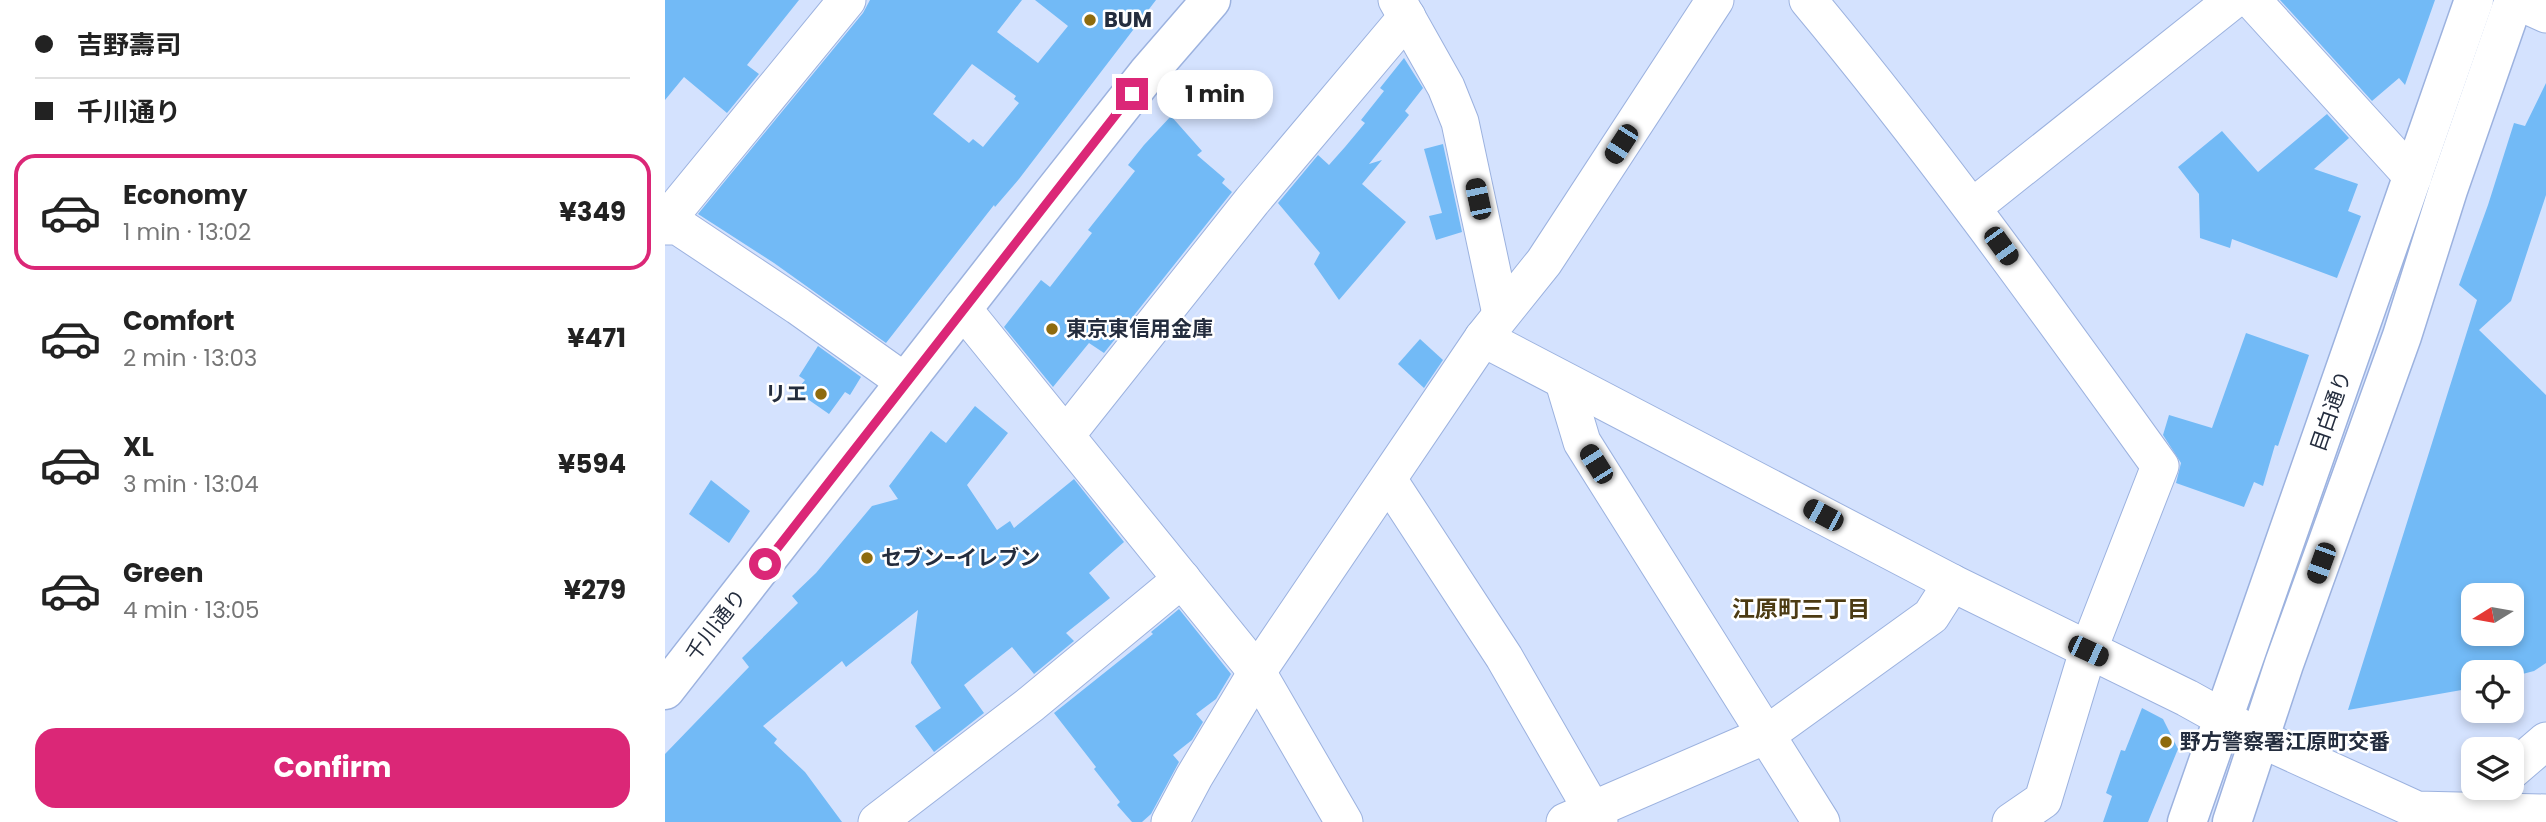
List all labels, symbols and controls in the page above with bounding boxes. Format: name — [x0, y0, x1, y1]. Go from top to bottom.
place label: BUM — [1104, 5, 1152, 34]
marker: BUM — [1082, 12, 1098, 28]
text: 吉野壽司 — [77, 27, 181, 63]
callout: 1 min — [1156, 70, 1272, 119]
route end — [1116, 78, 1148, 110]
text: 1 min — [1185, 78, 1245, 110]
text: 千川通り — [77, 94, 181, 130]
car — [1601, 121, 1642, 167]
car — [1464, 176, 1493, 222]
text: Economy — [123, 177, 247, 213]
icon: car — [39, 181, 102, 244]
text: ¥349 — [559, 194, 626, 230]
text: 1 min · 13:02 — [123, 216, 251, 248]
car — [1981, 223, 2022, 269]
text: Comfort — [123, 303, 235, 339]
icon: car — [39, 307, 102, 370]
place label: 東京東信用金庫 — [1066, 314, 1213, 343]
text: ¥471 — [567, 320, 626, 356]
marker: 東京東信用金庫 — [1044, 321, 1060, 337]
text: 2 min · 13:03 — [123, 342, 257, 374]
street label: 目白通り — [2303, 366, 2358, 455]
place label: リエ — [765, 379, 807, 408]
marker: リエ — [813, 386, 829, 402]
text: XL — [123, 429, 154, 465]
icon: car — [39, 433, 102, 496]
car — [1576, 441, 1617, 487]
text: ¥594 — [558, 446, 626, 482]
text: 3 min · 13:04 — [123, 468, 259, 500]
car — [1800, 496, 1847, 534]
car — [2304, 540, 2339, 586]
place label: セブン-イレブン — [881, 543, 1040, 572]
route start — [749, 548, 781, 580]
marker: セブン-イレブン — [859, 550, 875, 566]
text: Green — [123, 555, 204, 591]
icon: car — [39, 559, 102, 622]
text: ¥279 — [564, 572, 626, 608]
street label: 千川通り — [678, 583, 753, 667]
north arrow — [2461, 583, 2523, 646]
map controls — [2461, 583, 2524, 800]
district label: 江原町三丁目 — [1732, 593, 1870, 625]
text: 4 min · 13:05 — [123, 594, 260, 626]
car — [2065, 633, 2112, 669]
button: locate — [2461, 660, 2524, 723]
place label: 野方警察署江原町交番 — [2180, 727, 2390, 756]
button: Confirm — [35, 728, 630, 808]
marker: 野方警察署江原町交番 — [2158, 734, 2174, 750]
button: layers — [2461, 737, 2524, 800]

